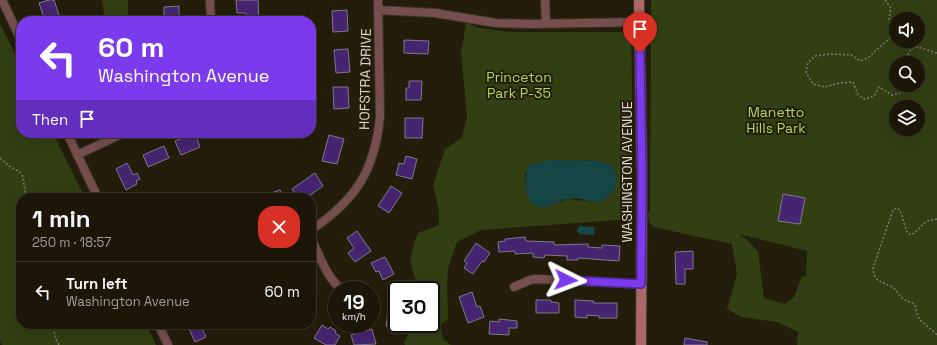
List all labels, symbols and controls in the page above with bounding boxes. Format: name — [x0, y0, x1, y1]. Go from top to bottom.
pin — [623, 12, 657, 53]
map controls — [889, 12, 925, 136]
button: sound — [889, 12, 925, 48]
icon: arrive — [629, 18, 651, 40]
street label: HOFSTRA DRIVE — [355, 28, 375, 130]
text: 60 m — [98, 29, 164, 65]
icon: left — [32, 32, 84, 84]
button: search — [889, 56, 925, 92]
text: Washington Avenue — [98, 64, 269, 87]
park label: Princeton Park P-35 — [486, 68, 552, 102]
button: layers — [889, 100, 925, 136]
street label: WASHINGTON AVENUE — [618, 101, 636, 243]
park label: Manetto Hills Park — [746, 103, 806, 137]
icon: arrive — [76, 108, 98, 130]
text: Then — [32, 110, 68, 129]
text: 1 min — [32, 203, 91, 234]
button: close — [258, 206, 300, 248]
text: 250 m · 18:57 — [32, 234, 111, 251]
position arrow — [545, 259, 587, 301]
text: Turn left — [66, 274, 128, 293]
icon: left — [32, 281, 54, 303]
speed limit sign: 30 — [388, 281, 440, 333]
text: 60 m — [264, 282, 300, 301]
text: 19 — [343, 289, 365, 315]
text: Washington Avenue — [66, 293, 190, 310]
text: km/h — [342, 310, 366, 323]

